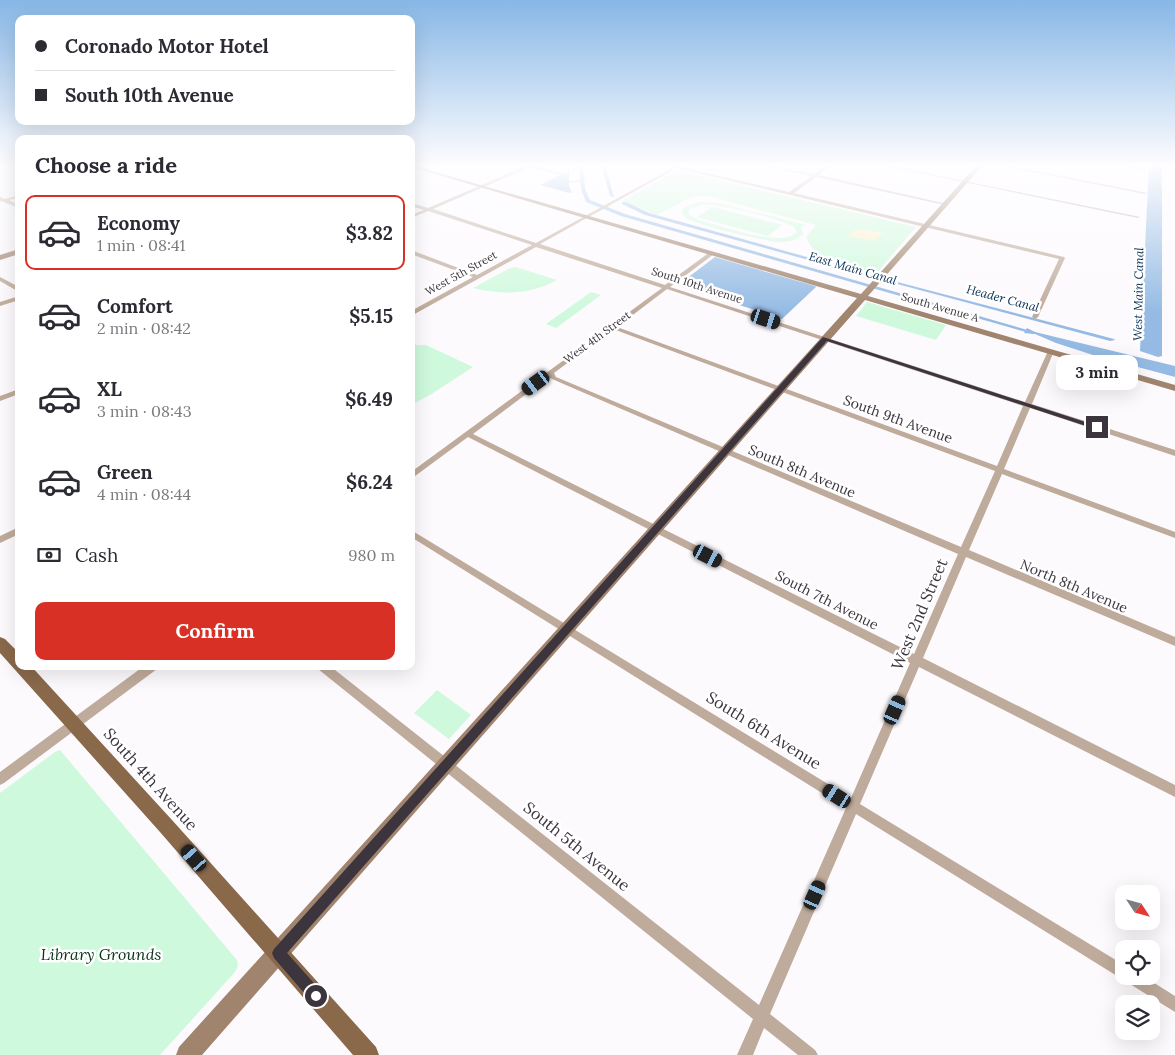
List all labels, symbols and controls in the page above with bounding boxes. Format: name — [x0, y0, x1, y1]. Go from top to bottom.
text: Coronado Motor Hotel — [65, 34, 269, 58]
text: South 10th Avenue — [65, 83, 234, 107]
text: Choose a ride — [35, 151, 177, 179]
icon: car — [37, 210, 82, 255]
text: Economy — [97, 211, 180, 235]
text: $3.82 — [346, 221, 393, 245]
text: 1 min · 08:41 — [97, 235, 185, 255]
water label: West Main Canal — [1130, 246, 1146, 341]
street label: West 5th Street — [423, 247, 500, 298]
water label: East Main Canal — [807, 248, 899, 288]
street label: South 10th Avenue — [650, 264, 744, 306]
water label: Header Canal — [965, 281, 1042, 315]
street label: South Avenue A — [900, 289, 981, 325]
icon: car — [37, 293, 82, 338]
text: Comfort — [97, 294, 173, 318]
text: $5.15 — [349, 304, 393, 328]
car — [749, 307, 782, 331]
street label: West 4th Street — [561, 308, 634, 366]
text: 2 min · 08:42 — [97, 318, 191, 338]
callout: 3 min — [1056, 354, 1138, 390]
text: 3 min — [1075, 362, 1119, 382]
car — [519, 368, 552, 398]
icon: car — [37, 376, 82, 421]
text: XL — [97, 377, 122, 401]
text: $6.49 — [345, 387, 393, 411]
street label: South 9th Avenue — [841, 391, 956, 447]
text: 3 min · 08:43 — [97, 401, 192, 421]
route end — [1086, 416, 1108, 438]
street label: South 8th Avenue — [746, 440, 859, 502]
icon: car — [37, 459, 82, 504]
text: Green — [97, 460, 153, 484]
text: $6.24 — [346, 470, 393, 494]
text: 4 min · 08:44 — [97, 484, 191, 504]
icon: cash — [35, 541, 63, 569]
text: Cash — [75, 543, 118, 567]
car — [691, 543, 724, 569]
text: 980 m — [348, 545, 395, 565]
street label: West 2nd Street — [887, 554, 952, 673]
street label: North 8th Avenue — [1017, 555, 1131, 617]
street label: South 7th Avenue — [772, 566, 882, 634]
button: Confirm — [35, 602, 395, 660]
street label: South 6th Avenue — [703, 687, 825, 773]
car — [882, 693, 907, 727]
street label: South 4th Avenue — [100, 724, 202, 835]
car — [820, 782, 853, 810]
street label: South 5th Avenue — [520, 797, 634, 895]
car — [178, 842, 209, 874]
car — [802, 878, 827, 912]
north arrow — [1115, 885, 1160, 930]
map controls — [1115, 885, 1160, 1040]
button: locate — [1115, 940, 1160, 985]
park label: Library Grounds — [41, 944, 162, 964]
route start — [305, 985, 327, 1007]
button: layers — [1115, 995, 1160, 1040]

